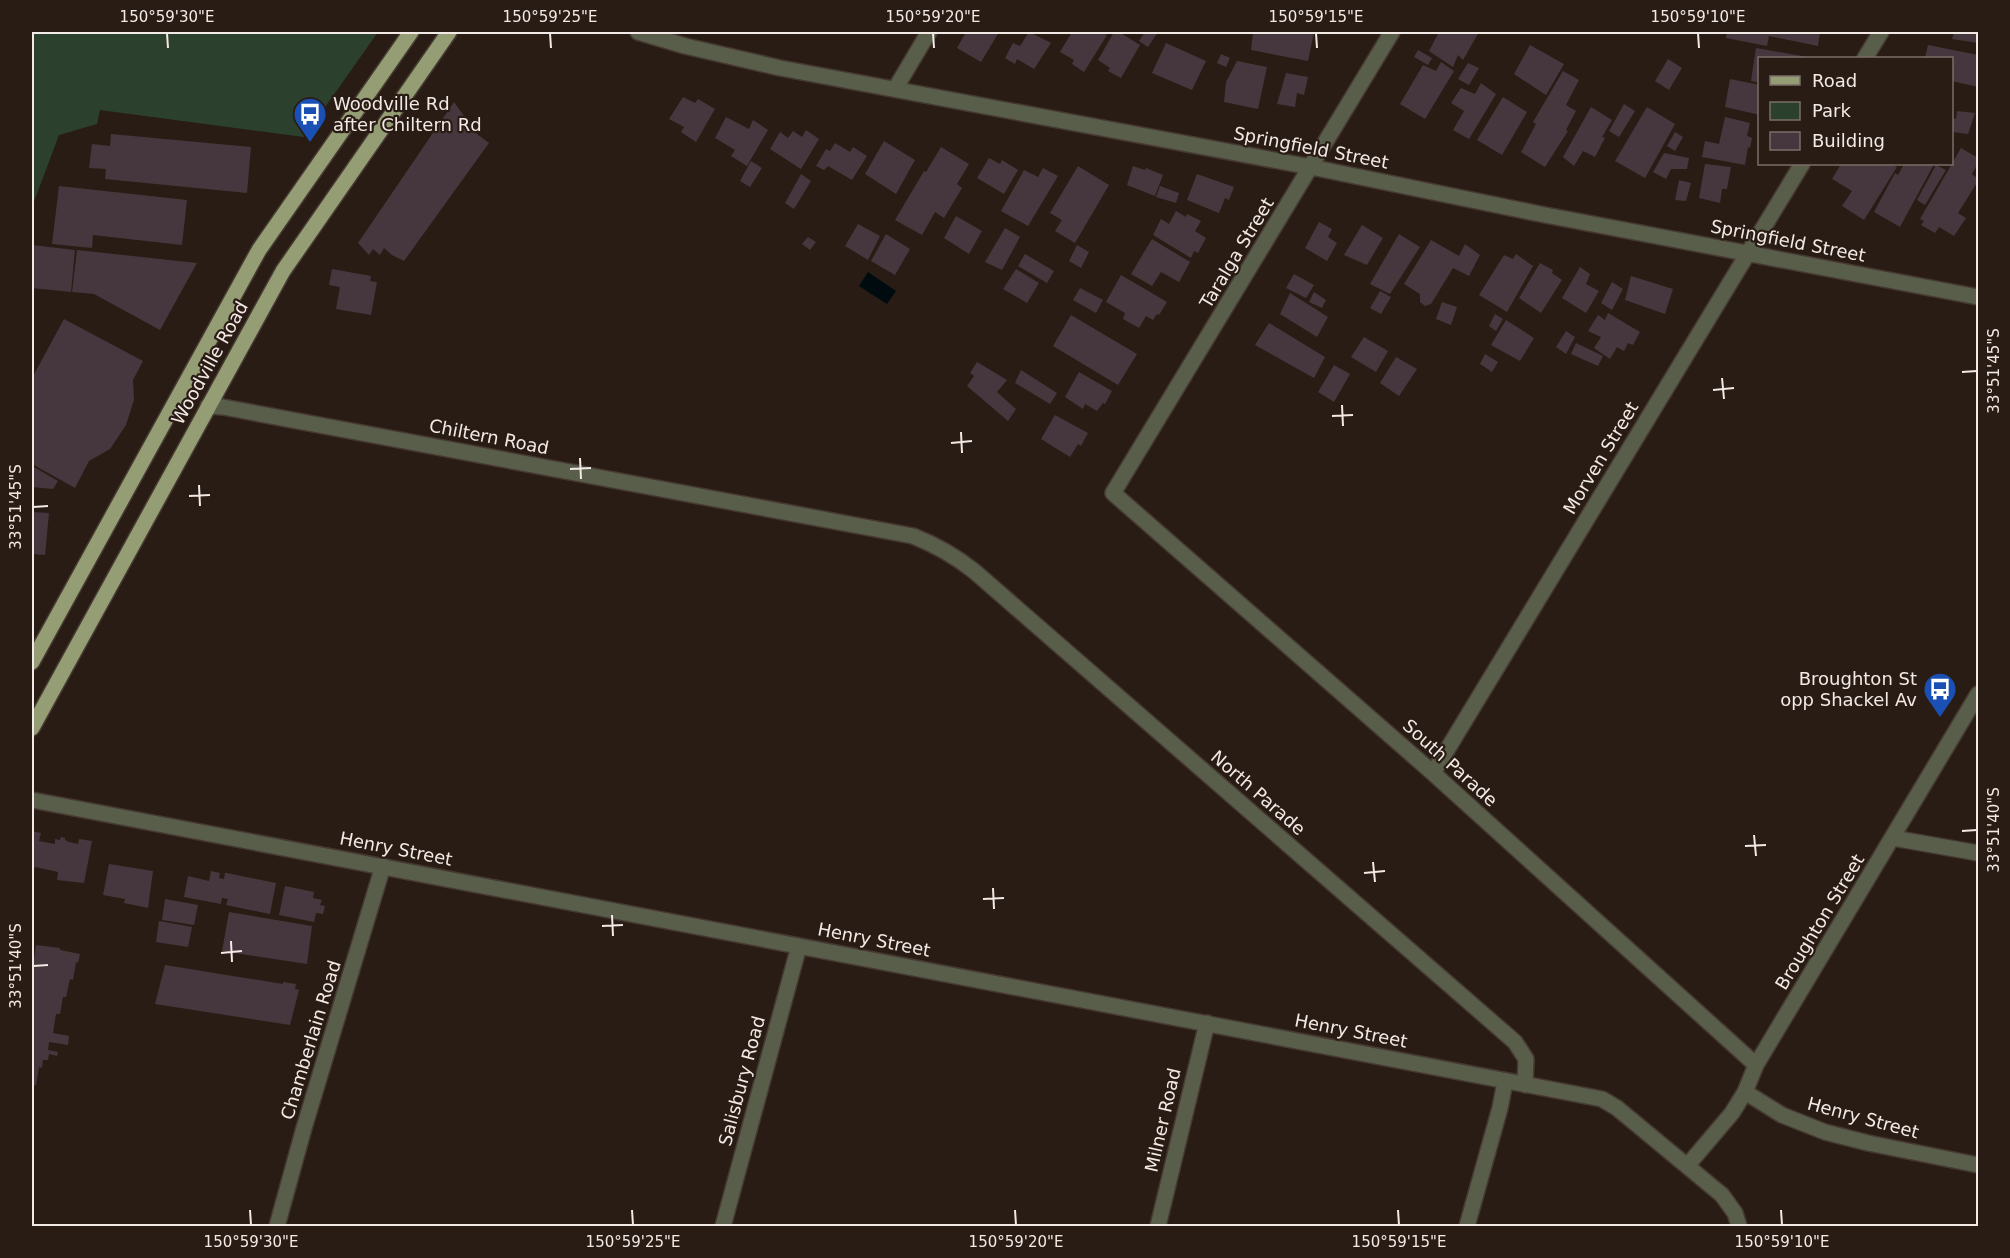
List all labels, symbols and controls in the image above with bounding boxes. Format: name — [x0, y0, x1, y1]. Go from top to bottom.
text: 150°59'30"E — [120, 8, 214, 26]
text: 150°59'25"E — [503, 8, 597, 26]
text: 150°59'20"E — [886, 8, 980, 26]
text: 150°59'15"E — [1269, 8, 1363, 26]
text: 150°59'10"E — [1651, 8, 1745, 26]
legend — [1758, 57, 1953, 165]
text: Road — [1812, 70, 1857, 91]
place label: Woodville Rd after Chiltern Rd — [333, 93, 482, 135]
bus stop icon: Woodville Rd after Chiltern Rd — [292, 96, 328, 143]
text: Park — [1812, 100, 1851, 121]
street label: Springfield Street — [1232, 122, 1390, 173]
text: Building — [1812, 130, 1885, 151]
street label: Taralga Street — [1195, 194, 1278, 313]
street label: Springfield Street — [1709, 215, 1867, 266]
street label: Woodville Road — [167, 297, 252, 428]
text: 33°51'45"S — [1985, 328, 2003, 414]
street label: Morven Street — [1559, 398, 1642, 518]
street label: Chiltern Road — [427, 415, 551, 458]
text: 33°51'45"S — [7, 464, 25, 550]
place label: Broughton St opp Shackel Av — [1780, 668, 1917, 710]
bus stop icon: Broughton St opp Shackel Av — [1922, 671, 1958, 718]
street label: South Parade — [1399, 715, 1502, 811]
street label: North Parade — [1207, 746, 1310, 839]
text: 33°51'40"S — [1985, 787, 2003, 873]
street label: Henry Street — [338, 827, 454, 870]
street label: Broughton Street — [1771, 850, 1868, 993]
street label: Henry Street — [816, 918, 932, 961]
text: 33°51'40"S — [7, 923, 25, 1009]
street label: Chamberlain Road — [276, 958, 345, 1122]
street label: Henry Street — [1293, 1009, 1409, 1052]
street label: Salisbury Road — [714, 1014, 769, 1148]
street label: Milner Road — [1140, 1066, 1185, 1174]
street label: Henry Street — [1805, 1093, 1921, 1142]
text: 150°59'30"E — [204, 1233, 298, 1251]
text: 150°59'25"E — [586, 1233, 680, 1251]
text: 150°59'20"E — [969, 1233, 1063, 1251]
text: 150°59'15"E — [1352, 1233, 1446, 1251]
text: 150°59'10"E — [1735, 1233, 1829, 1251]

